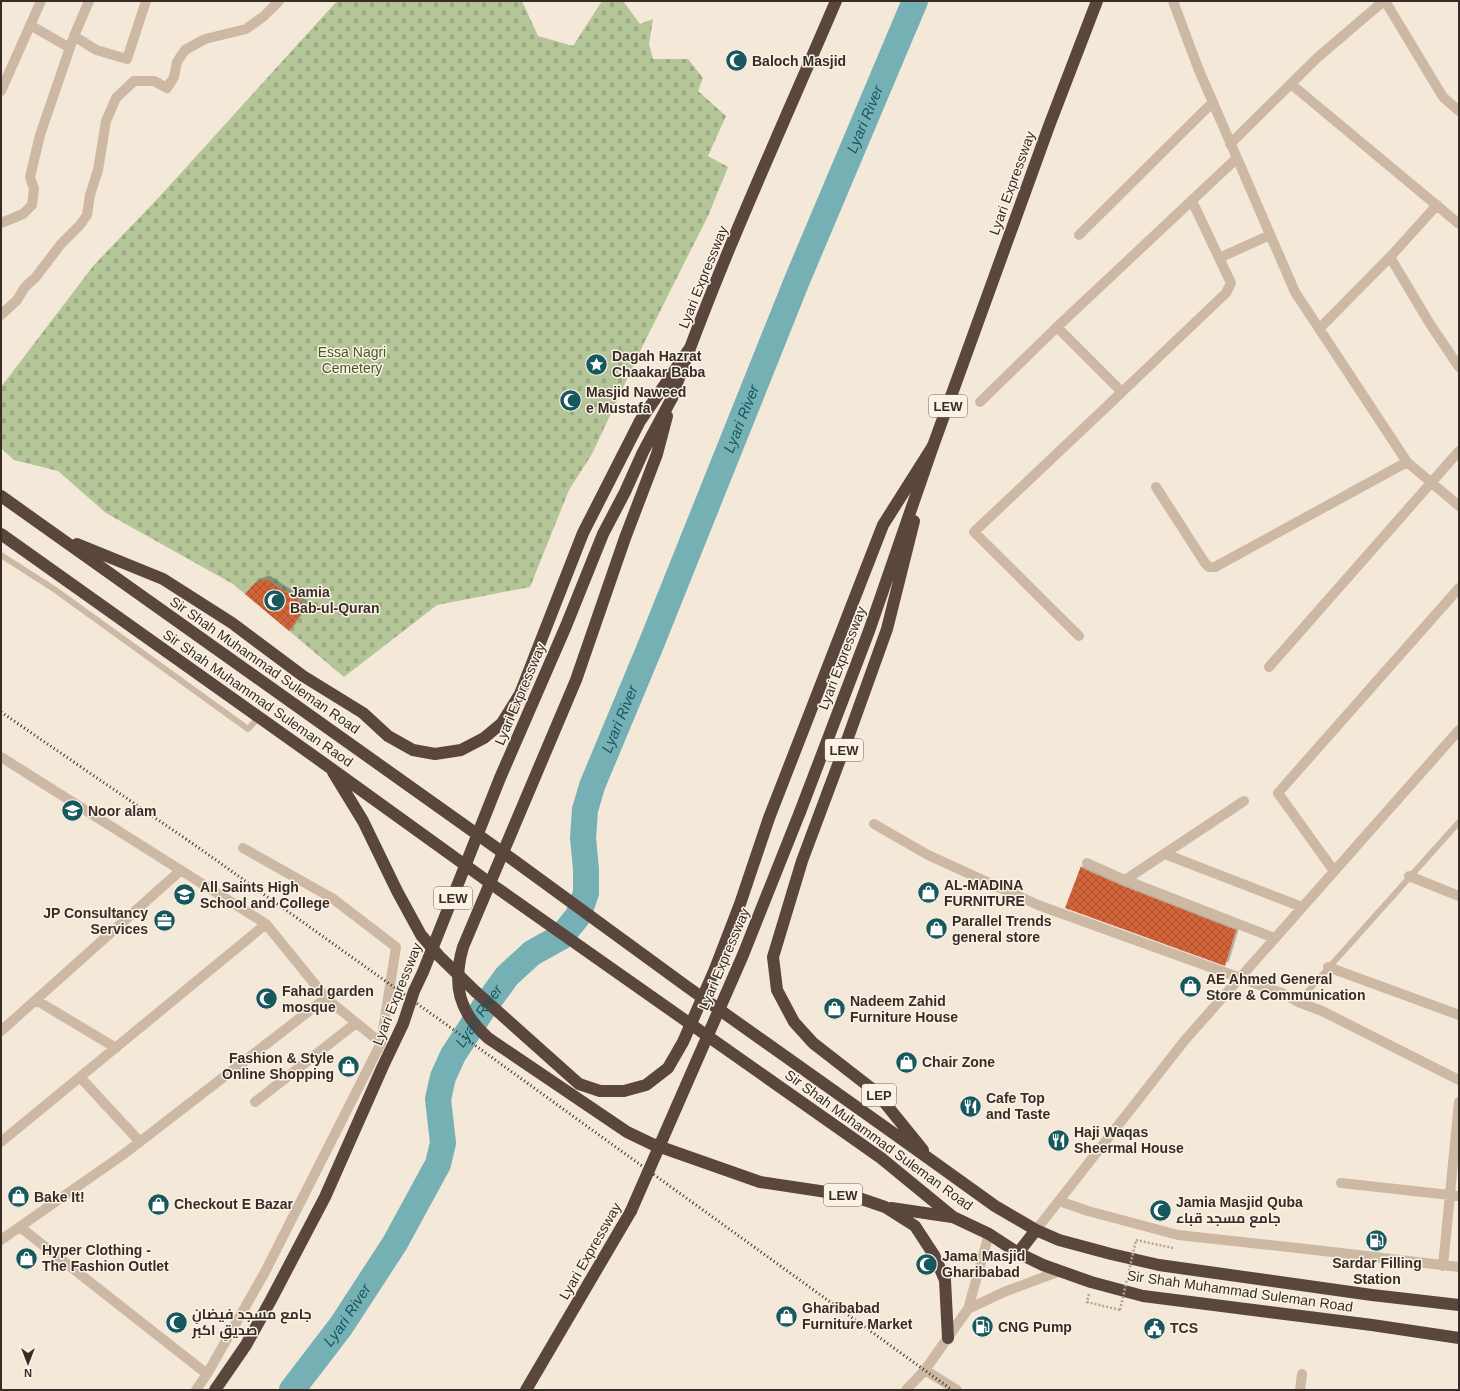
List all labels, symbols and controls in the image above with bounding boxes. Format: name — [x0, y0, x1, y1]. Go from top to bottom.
mosque icon: Baloch Masjid — [723, 48, 749, 74]
place label: Baloch Masjid — [752, 53, 846, 69]
water label: Lyari River — [843, 82, 887, 155]
street label: Lyari Expressway — [986, 129, 1038, 237]
street label: Lyari Expressway — [675, 223, 731, 331]
park label: Essa Nagri Cemetery — [318, 344, 386, 376]
place label: Dagah Hazrat Chaakar Baba — [612, 348, 706, 380]
place icon: Dagah Hazrat Chaakar Baba — [583, 351, 609, 377]
water label: Lyari River — [720, 381, 763, 455]
place label: Masjid Naweed e Mustafa — [586, 384, 686, 416]
mosque icon: Masjid Naweed e Mustafa — [557, 387, 583, 413]
road number: LEW — [929, 395, 967, 417]
place label: Jamia Bab-ul-Quran — [290, 584, 379, 616]
mosque icon: Jamia Bab-ul-Quran — [262, 587, 288, 613]
street label: Sir Shah Muhammad Suleman Road — [167, 593, 363, 737]
street label: Lyari Expressway — [815, 604, 869, 712]
street label: Sir Shah Muhammad Suleman Raod — [160, 626, 356, 770]
street label: Lyari Expressway — [491, 641, 549, 747]
water label: Lyari River — [598, 682, 641, 755]
road number: LEW — [825, 739, 863, 761]
school or university icon: Noor alam — [59, 798, 85, 824]
place label: Noor alam — [88, 803, 156, 819]
place label: AL-MADINA FURNITURE — [944, 877, 1025, 909]
place label: All Saints High School and College — [200, 879, 330, 911]
shop icon: AL-MADINA FURNITURE — [915, 880, 941, 906]
school or university icon: All Saints High School and College — [172, 882, 198, 908]
road number: LEW — [434, 887, 472, 909]
place label: JP Consultancy Services — [43, 905, 148, 937]
street label: Lyari Expressway — [695, 906, 753, 1012]
office icon: JP Consultancy Services — [151, 908, 177, 934]
place label: Parallel Trends general store — [952, 913, 1052, 945]
shop icon: Parallel Trends general store — [924, 916, 950, 942]
street label: Lyari Expressway — [369, 940, 425, 1048]
place label: AE Ahmed General Store & Communication — [1206, 971, 1365, 1003]
shop icon: AE Ahmed General Store & Communication — [1178, 974, 1204, 1000]
water label: Lyari River — [452, 981, 506, 1050]
place label: Fahad garden mosque — [282, 983, 374, 1015]
mosque icon: Fahad garden mosque — [253, 986, 279, 1012]
place label: Nadeem Zahid Furniture House — [850, 993, 958, 1025]
shop icon: Nadeem Zahid Furniture House — [821, 996, 847, 1022]
shop icon: Chair Zone — [894, 1049, 920, 1075]
place label: Fashion & Style Online Shopping — [222, 1050, 334, 1082]
shop icon: Fashion & Style Online Shopping — [336, 1053, 362, 1079]
place label: Chair Zone — [922, 1054, 995, 1070]
street label: Sir Shah Muhammad Suleman Road — [782, 1067, 976, 1213]
road number: LEP — [862, 1084, 896, 1106]
place label: Cafe Top and Taste — [986, 1090, 1051, 1122]
restaurant icon: Cafe Top and Taste — [957, 1093, 983, 1119]
place label: Haji Waqas Sheermal House — [1074, 1124, 1184, 1156]
restaurant icon: Haji Waqas Sheermal House — [1045, 1127, 1071, 1153]
shop icon: Bake It! — [6, 1184, 32, 1210]
road number: LEW — [824, 1184, 862, 1206]
place label: Bake It! — [34, 1189, 85, 1205]
shop icon: Checkout E Bazar — [146, 1191, 172, 1217]
place label: Jamia Masjid Quba جامع مسجد قباء — [1176, 1194, 1303, 1228]
place label: Checkout E Bazar — [174, 1196, 294, 1212]
mosque icon: Jamia Masjid Quba جامع مسجد قباء — [1147, 1197, 1173, 1223]
street label: Lyari Expressway — [556, 1200, 624, 1302]
fuel station icon: Sardar Filling Station — [1364, 1228, 1390, 1254]
place label: Hyper Clothing - The Fashion Outlet — [42, 1242, 169, 1274]
shop icon: Hyper Clothing - The Fashion Outlet — [13, 1245, 39, 1271]
place label: Jama Masjid Gharibabad — [942, 1248, 1025, 1280]
mosque icon: Jama Masjid Gharibabad — [913, 1251, 939, 1277]
place label: Sardar Filling Station — [1332, 1255, 1422, 1287]
street label: Sir Shah Muhammad Suleman Road — [1126, 1267, 1354, 1315]
water label: Lyari River — [320, 1280, 374, 1349]
place label: Gharibabad Furniture Market — [802, 1300, 913, 1332]
shop icon: Gharibabad Furniture Market — [774, 1303, 800, 1329]
place label: جامع مسجد فیضانِ صدیقِ اکبر — [191, 1306, 312, 1341]
mosque icon: جامع مسجد فیضانِ صدیقِ اکبر — [163, 1309, 189, 1335]
fuel station icon: CNG Pump — [970, 1314, 996, 1340]
public building icon: TCS — [1142, 1315, 1168, 1341]
place label: CNG Pump — [998, 1319, 1072, 1335]
place label: TCS — [1170, 1320, 1198, 1336]
north arrow — [8, 1343, 48, 1383]
text: N — [24, 1367, 32, 1379]

